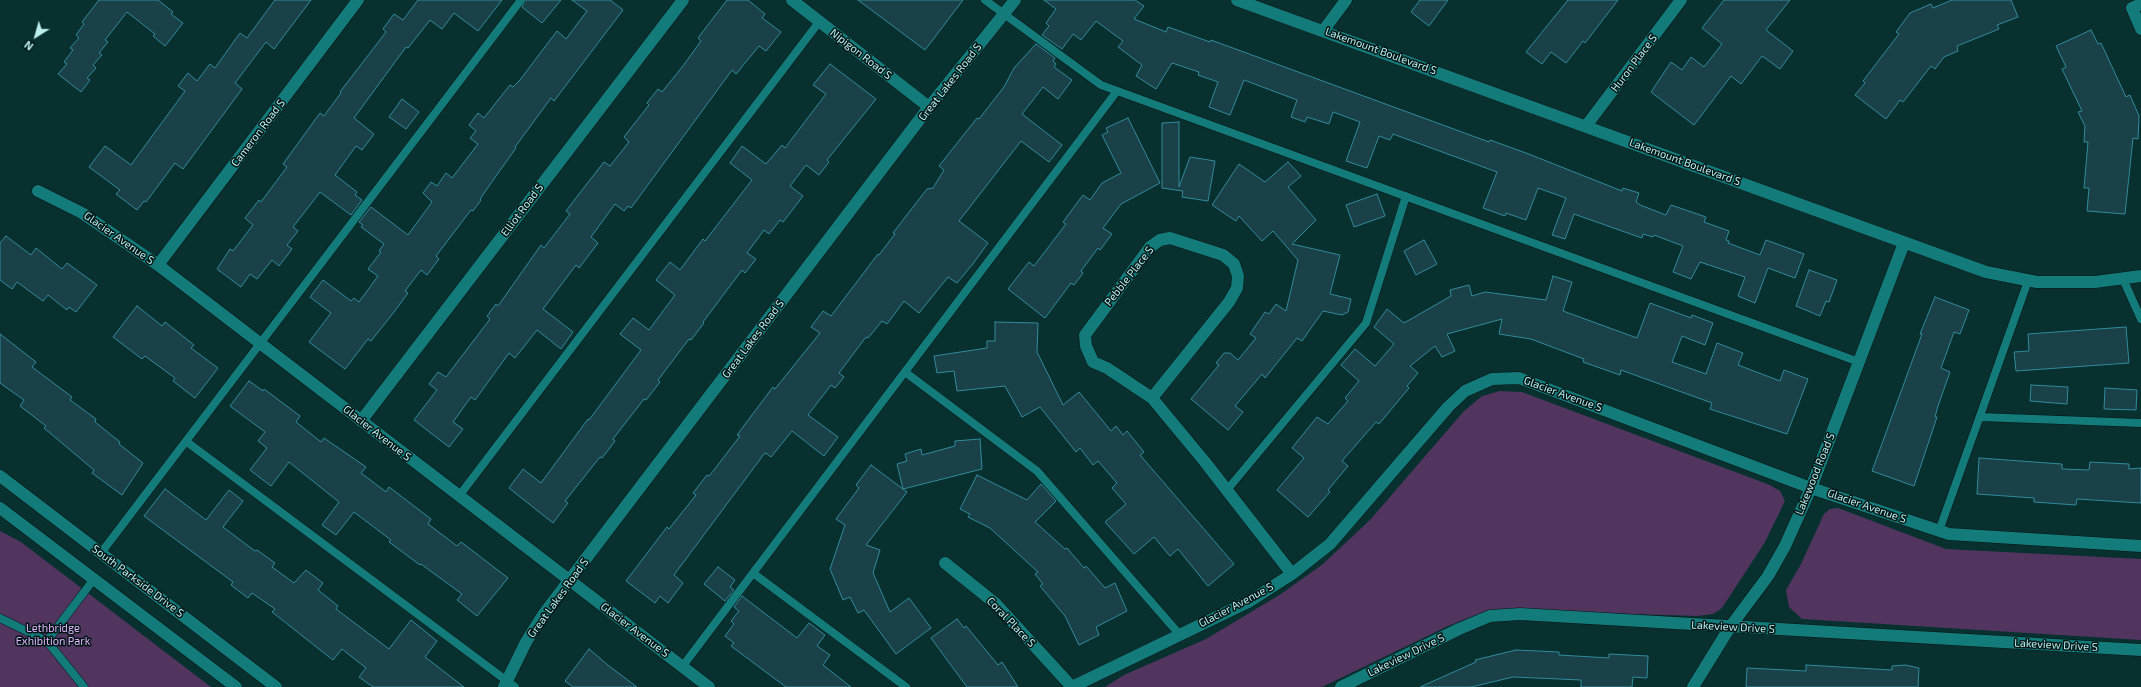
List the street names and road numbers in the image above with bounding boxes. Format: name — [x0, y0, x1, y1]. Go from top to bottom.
street label: Lakemount Boulevard S — [1323, 25, 1439, 77]
street label: Nipigon Road S — [827, 26, 895, 82]
street label: Huron Place S — [1608, 32, 1660, 94]
street label: Great Lakes Road S — [916, 41, 984, 123]
street label: Cameron Road S — [228, 97, 288, 169]
street label: Lakemount Boulevard S — [1627, 136, 1743, 188]
street label: Elliot Road S — [498, 181, 546, 239]
street label: Glacier Avenue S — [81, 209, 157, 267]
street label: Pebble Place S — [1102, 244, 1156, 308]
street label: Great Lakes Road S — [719, 297, 787, 381]
street label: Glacier Avenue S — [1522, 374, 1604, 414]
street label: Glacier Avenue S — [340, 402, 414, 464]
street label: Lakewood Road S — [1793, 431, 1837, 517]
street label: Glacier Avenue S — [1826, 486, 1908, 526]
street label: South Parkside Drive S — [89, 542, 187, 620]
street label: Great Lakes Road S — [525, 556, 591, 640]
street label: Glacier Avenue S — [1196, 580, 1276, 630]
street label: Coral Place S — [984, 594, 1038, 650]
street label: Glacier Avenue S — [598, 600, 672, 660]
street label: Lakeview Drive S — [1691, 618, 1775, 636]
street label: Lakeview Drive S — [1365, 631, 1447, 679]
street label: Lakeview Drive S — [2014, 636, 2098, 654]

